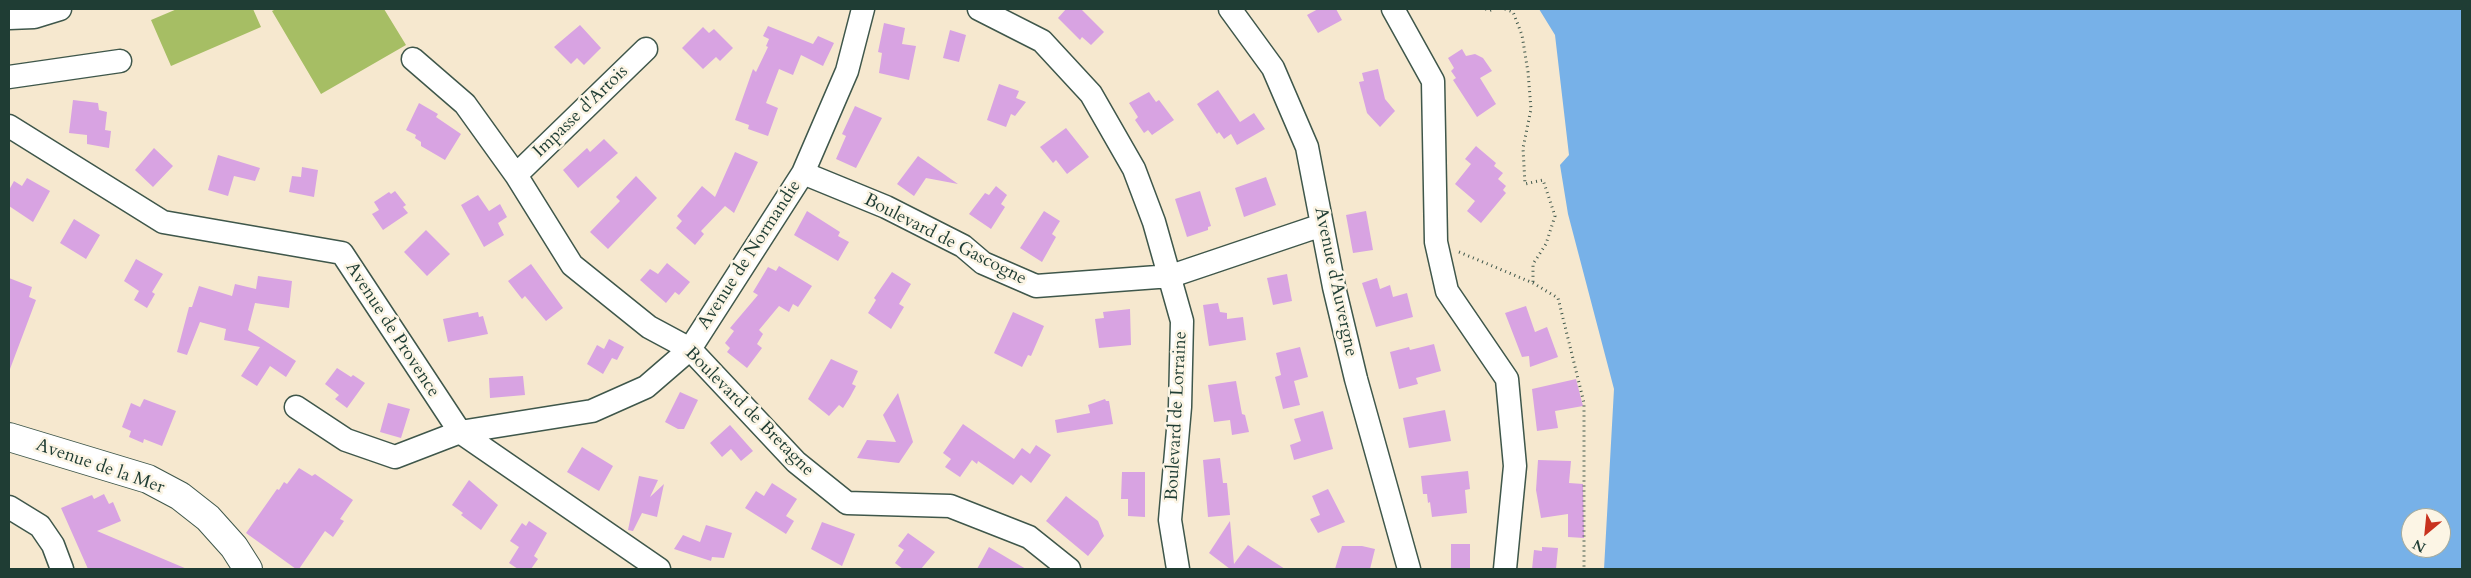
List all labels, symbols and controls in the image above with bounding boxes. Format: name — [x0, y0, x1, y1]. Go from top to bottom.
street label: Impasse d'Artois — [529, 61, 633, 163]
street label: Avenue de Normandie — [694, 176, 806, 334]
street label: Boulevard de Gascogne — [860, 190, 1030, 290]
street label: Avenue d'Auvergne — [1309, 205, 1361, 359]
street label: Avenue de Provence — [340, 258, 444, 402]
street label: Boulevard de Lorraine — [1162, 331, 1192, 501]
street label: Boulevard de Bretagne — [680, 343, 818, 481]
street label: Avenue de la Mer — [33, 435, 167, 499]
north arrow — [2401, 508, 2451, 558]
text: N — [2409, 535, 2429, 557]

